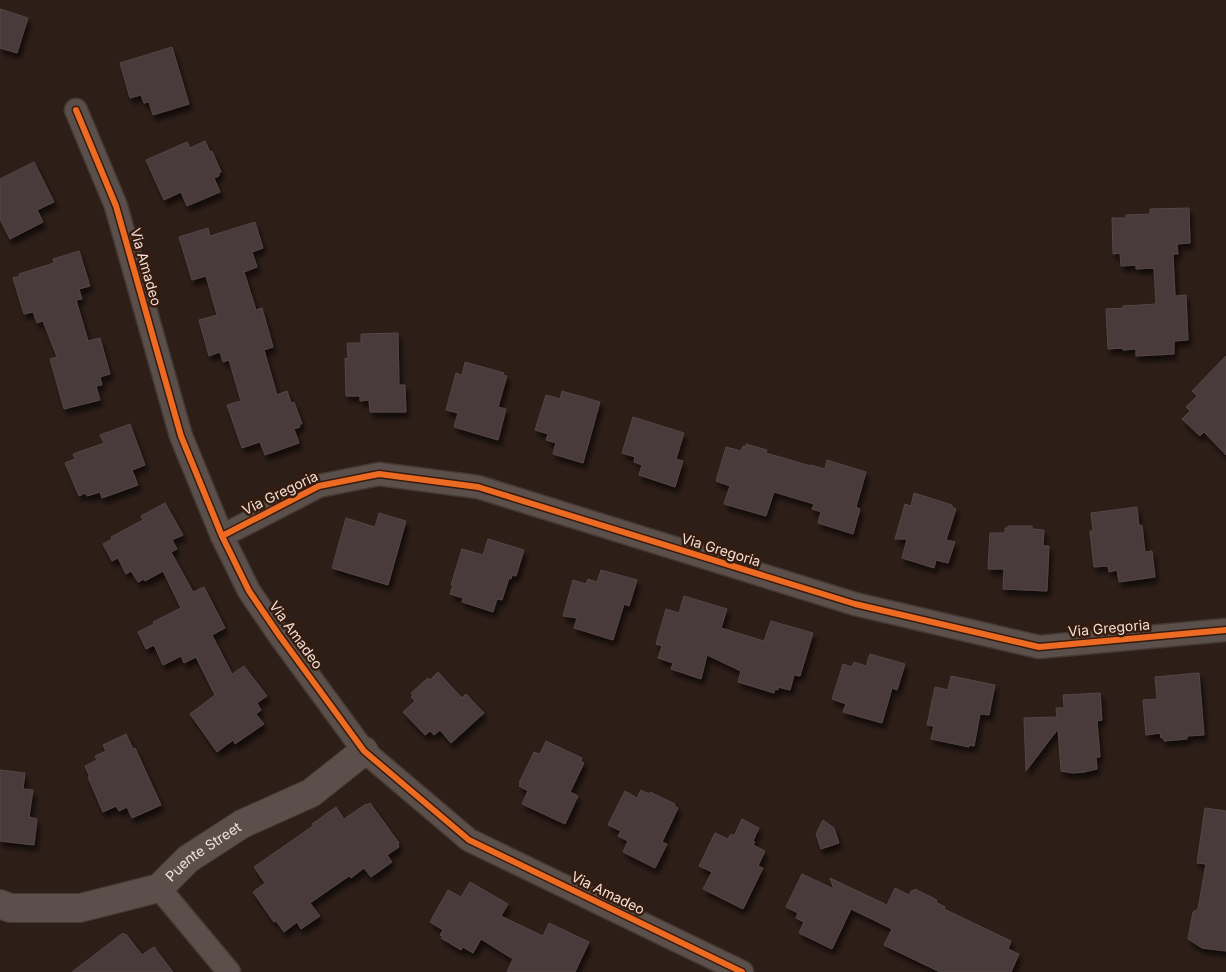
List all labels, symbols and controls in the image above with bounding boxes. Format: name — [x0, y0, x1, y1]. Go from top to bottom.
street label: Via Amadeo — [127, 226, 166, 308]
street label: Via Gregoria — [239, 467, 320, 518]
street label: Via Gregoria — [679, 529, 763, 570]
street label: Via Amadeo — [266, 597, 327, 672]
street label: Via Gregoria — [1067, 615, 1151, 640]
street label: Puente Street — [162, 818, 244, 885]
street label: Via Amadeo — [569, 867, 648, 918]

